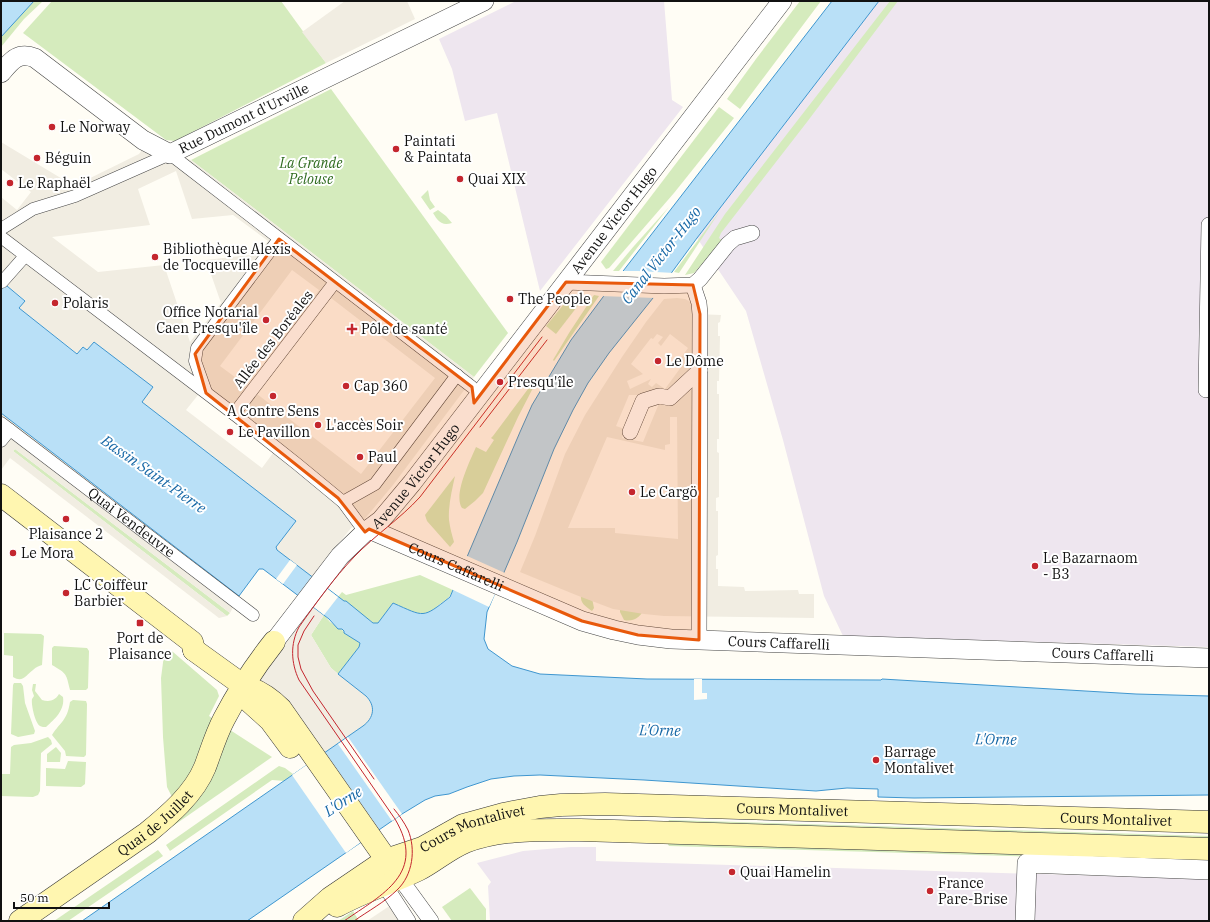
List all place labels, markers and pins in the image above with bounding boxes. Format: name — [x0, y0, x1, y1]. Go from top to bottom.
place label: Le Norway — [60, 118, 131, 136]
marker: Le Norway — [47, 122, 57, 132]
place label: Paintati & Paintata — [404, 132, 472, 166]
marker: Paintati & Paintata — [391, 144, 401, 154]
place label: Béguin — [45, 149, 92, 167]
marker: Béguin — [32, 153, 42, 163]
place label: Quai XIX — [468, 170, 526, 188]
place label: Le Raphaël — [18, 174, 91, 192]
marker: Quai XIX — [455, 174, 465, 184]
marker: Le Raphaël — [5, 178, 15, 188]
place label: Bibliothèque Alexis de Tocqueville — [163, 240, 291, 274]
marker: Bibliothèque Alexis de Tocqueville — [150, 252, 160, 262]
place label: The People — [518, 290, 591, 308]
place label: Polaris — [63, 294, 109, 312]
marker: The People — [505, 294, 515, 304]
marker: Polaris — [50, 298, 60, 308]
place label: Office Notarial Caen Presqu'île — [156, 303, 258, 337]
marker: Office Notarial Caen Presqu'île — [261, 315, 271, 325]
place label: Pôle de santé — [361, 320, 447, 338]
marker: Pôle de santé — [346, 323, 358, 335]
place label: Le Dôme — [666, 352, 724, 370]
marker: Le Dôme — [653, 356, 663, 366]
place label: Presqu'île — [508, 373, 574, 391]
place label: Cap 360 — [354, 377, 408, 395]
marker: Presqu'île — [495, 377, 505, 387]
marker: Cap 360 — [341, 381, 351, 391]
marker: A Contre Sens — [268, 391, 278, 401]
place label: A Contre Sens — [227, 402, 319, 420]
place label: L'accès Soir — [326, 416, 404, 434]
marker: L'accès Soir — [313, 420, 323, 430]
place label: Le Pavillon — [238, 423, 310, 441]
marker: Le Pavillon — [225, 427, 235, 437]
place label: Paul — [368, 448, 397, 466]
marker: Paul — [355, 452, 365, 462]
place label: Le Cargö — [640, 483, 697, 501]
marker: Le Cargö — [627, 487, 637, 497]
marker: Plaisance 2 — [61, 514, 71, 524]
place label: Plaisance 2 — [29, 525, 103, 543]
place label: Le Mora — [21, 544, 74, 562]
marker: Le Mora — [8, 548, 18, 558]
place label: Le Bazarnaom - B3 — [1043, 549, 1138, 583]
marker: Le Bazarnaom - B3 — [1030, 561, 1040, 571]
place label: LC Coiffeur Barbier — [74, 576, 148, 610]
marker: LC Coiffeur Barbier — [61, 588, 71, 598]
marker: Port de Plaisance — [135, 618, 145, 628]
place label: Port de Plaisance — [108, 629, 172, 663]
place label: Barrage Montalivet — [884, 743, 954, 777]
marker: Barrage Montalivet — [871, 755, 881, 765]
place label: Quai Hamelin — [740, 863, 831, 881]
marker: Quai Hamelin — [727, 867, 737, 877]
place label: France Pare-Brise — [938, 874, 1008, 908]
marker: France Pare-Brise — [925, 886, 935, 896]

